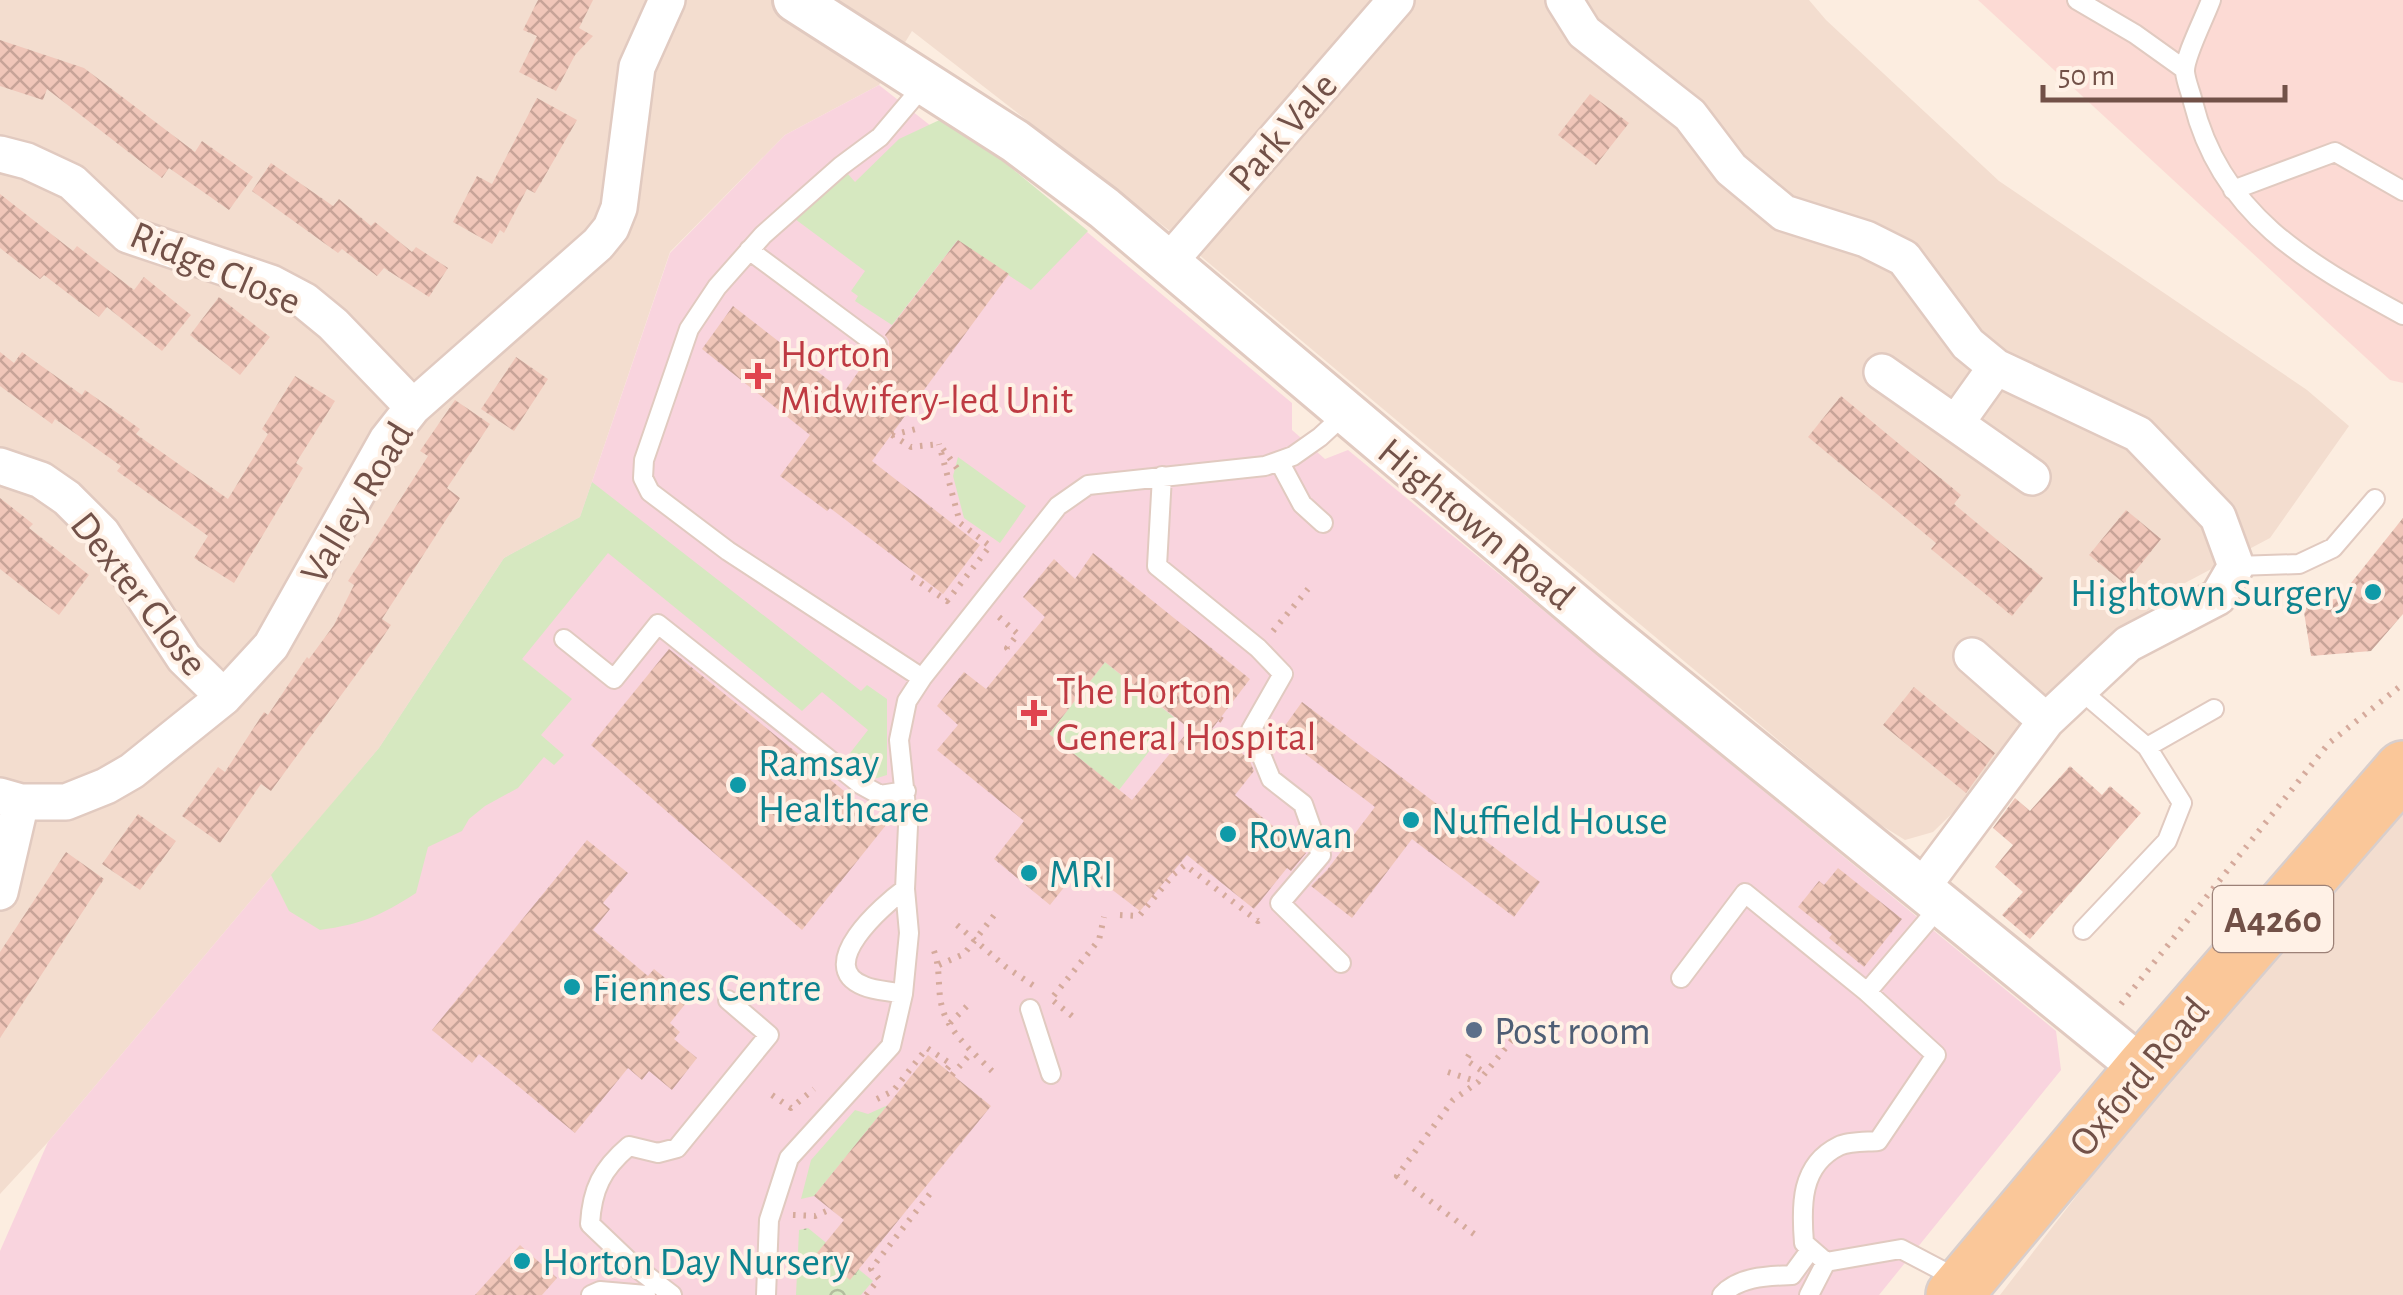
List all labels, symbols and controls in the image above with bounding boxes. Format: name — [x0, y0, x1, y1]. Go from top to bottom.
scale bar — [2043, 40, 2286, 102]
text: 50 m — [2058, 61, 2115, 91]
street label: Park Vale — [1222, 65, 1345, 199]
street label: Ridge Close — [124, 215, 306, 323]
place label: Horton Midwifery-led Unit — [780, 335, 1073, 421]
marker: Horton Midwifery-led Unit — [745, 363, 771, 389]
street label: Valley Road — [294, 415, 421, 591]
street label: Hightown Road — [1370, 431, 1581, 618]
street label: Dexter Close — [63, 505, 214, 684]
place label: Hightown Surgery — [2070, 574, 2353, 614]
marker: Hightown Surgery — [2362, 581, 2384, 603]
place label: The Horton General Hospital — [1056, 672, 1316, 758]
marker: The Horton General Hospital — [1021, 700, 1047, 726]
place label: Ramsay Healthcare — [758, 744, 929, 830]
marker: Ramsay Healthcare — [727, 774, 749, 796]
place label: Nuffield House — [1431, 802, 1668, 842]
marker: Nuffield House — [1400, 809, 1422, 831]
place label: Rowan — [1248, 816, 1353, 856]
marker: Rowan — [1217, 823, 1239, 845]
place label: MRI — [1049, 855, 1113, 895]
marker: MRI — [1018, 862, 1040, 884]
road number: A4260 — [2213, 886, 2333, 952]
place label: Fiennes Centre — [592, 969, 821, 1009]
marker: Fiennes Centre — [561, 976, 583, 998]
street label: Oxford Road — [2062, 990, 2217, 1164]
place label: Post room — [1494, 1012, 1651, 1052]
marker: Post room — [1463, 1019, 1485, 1041]
place label: Horton Day Nursery — [542, 1243, 850, 1283]
marker: Horton Day Nursery — [511, 1250, 533, 1272]

